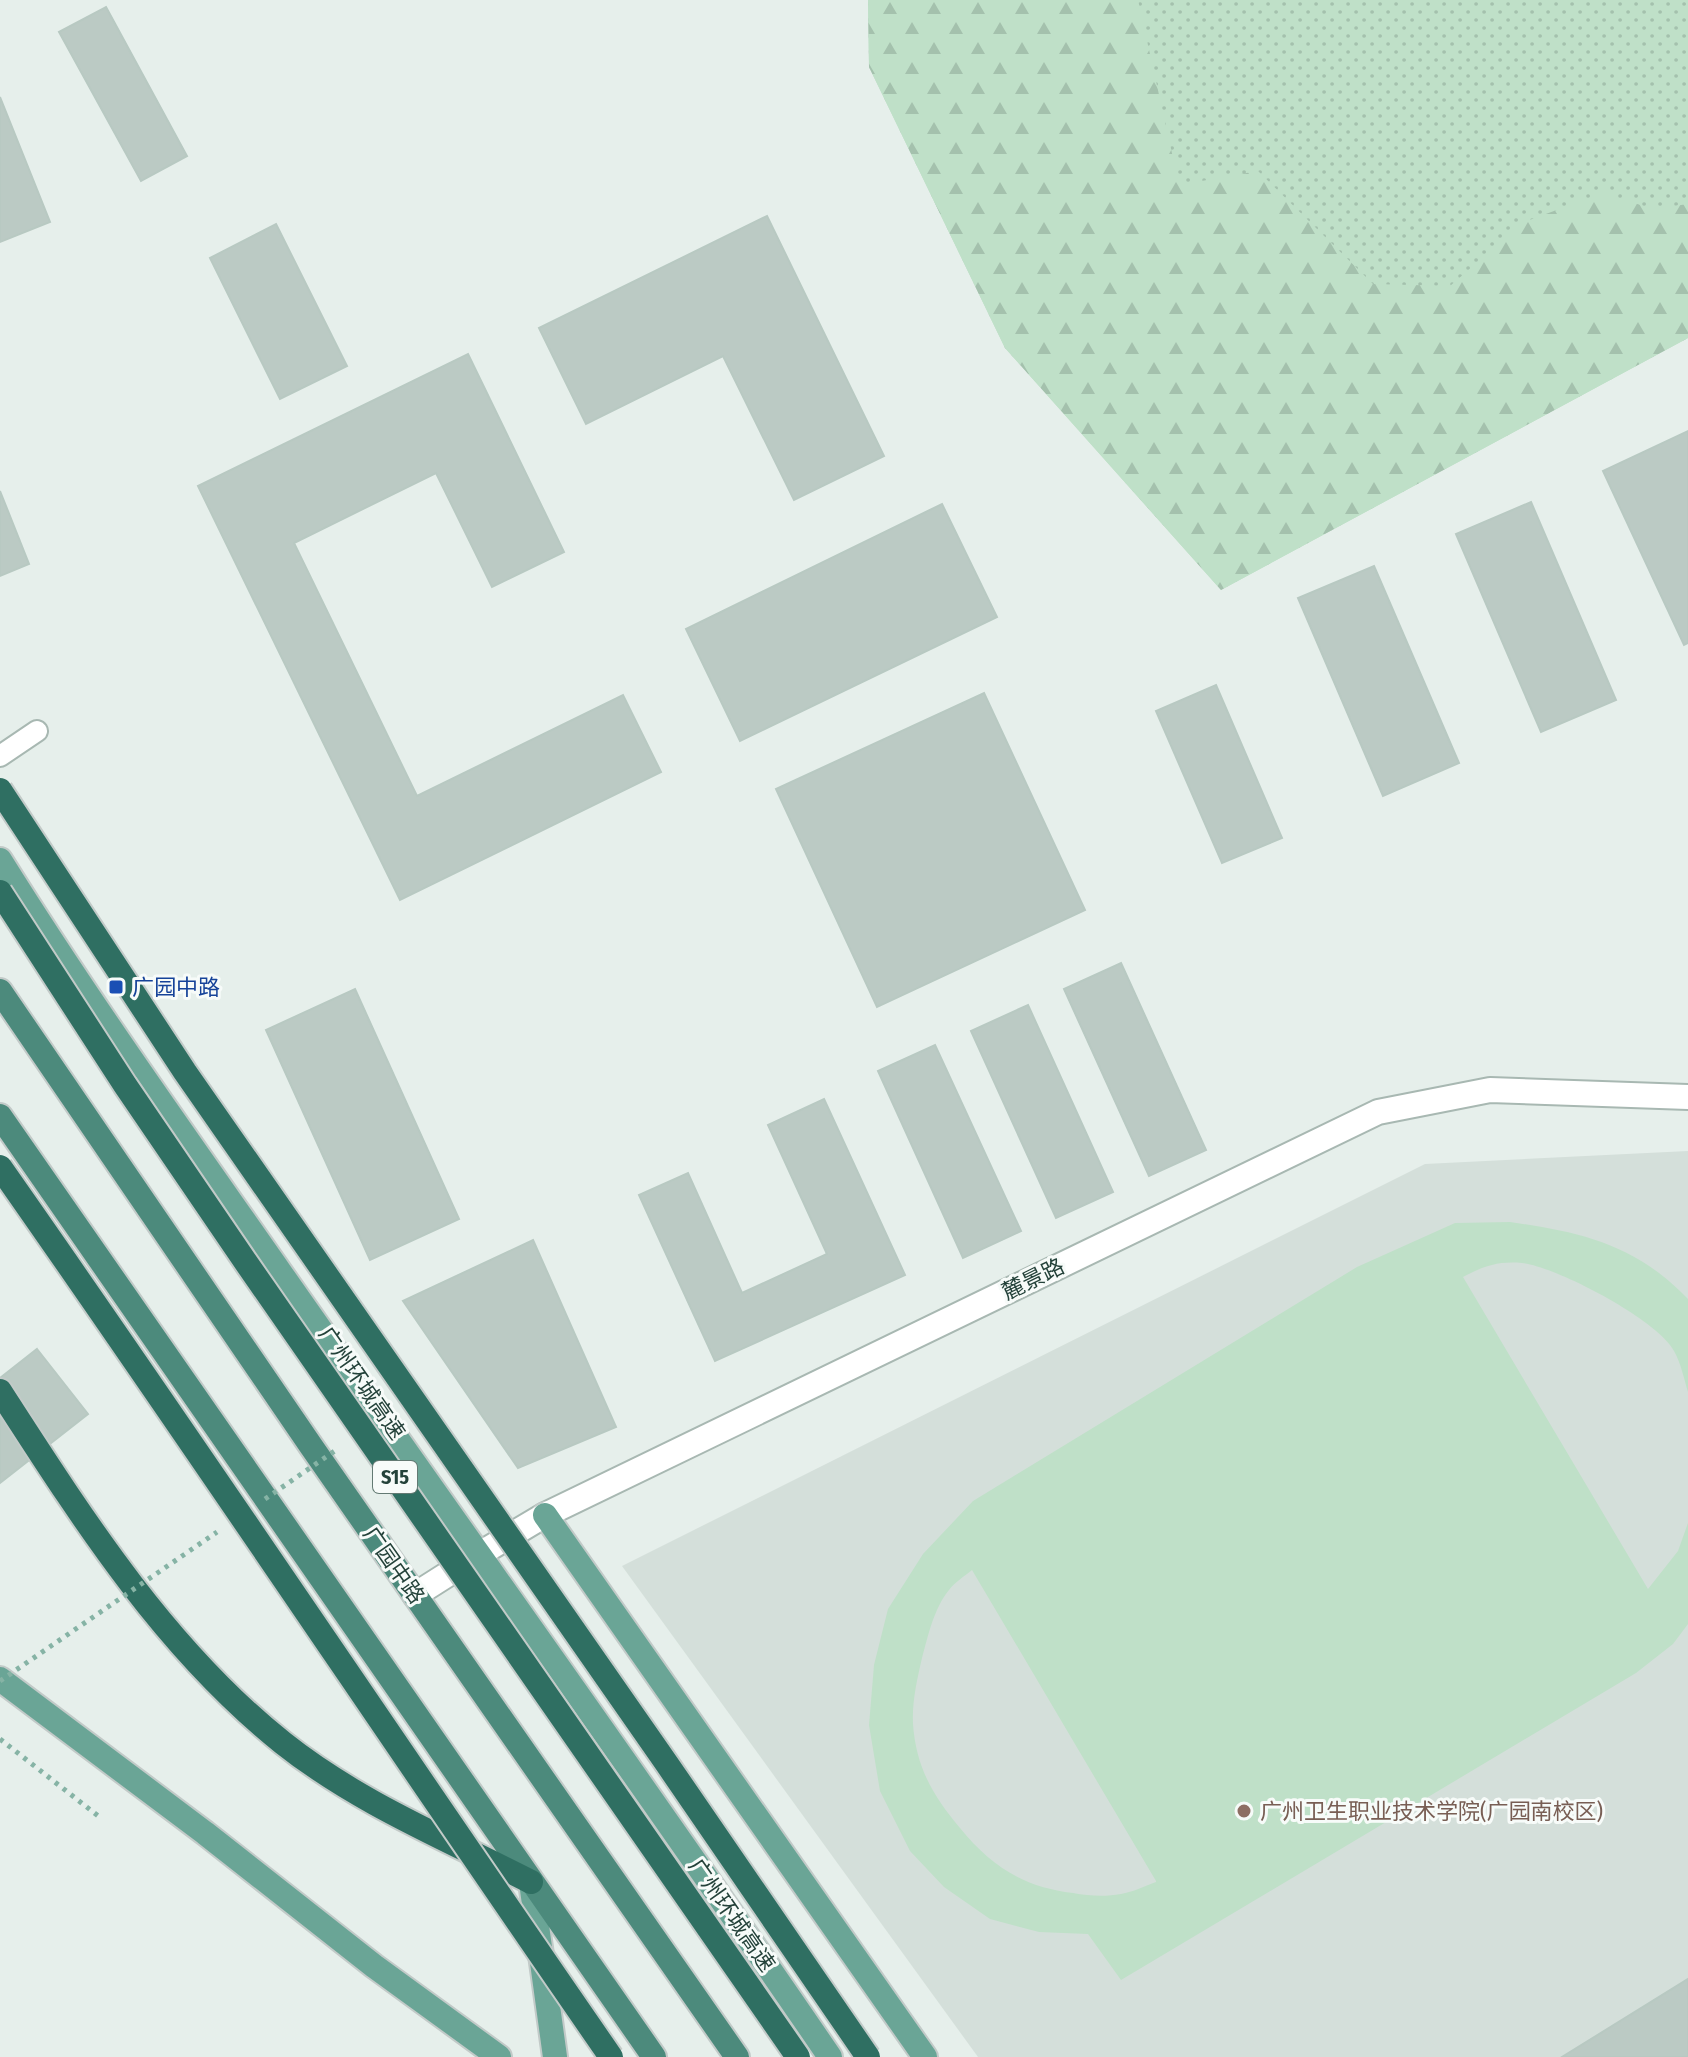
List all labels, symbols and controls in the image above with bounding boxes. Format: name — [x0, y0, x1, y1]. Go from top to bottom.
place label: 广园中路 — [132, 974, 220, 1001]
marker: 广园中路 — [107, 978, 125, 996]
street label: 麓景路 — [997, 1252, 1069, 1306]
street label: 广州环城高速 — [313, 1321, 411, 1445]
road number: S15 — [373, 1461, 417, 1493]
street label: 广园中路 — [358, 1521, 430, 1609]
place label: 广州卫生职业技术学院(广园南校区) — [1260, 1798, 1603, 1825]
marker: 广州卫生职业技术学院(广园南校区) — [1235, 1802, 1253, 1820]
street label: 广州环城高速 — [683, 1853, 781, 1977]

